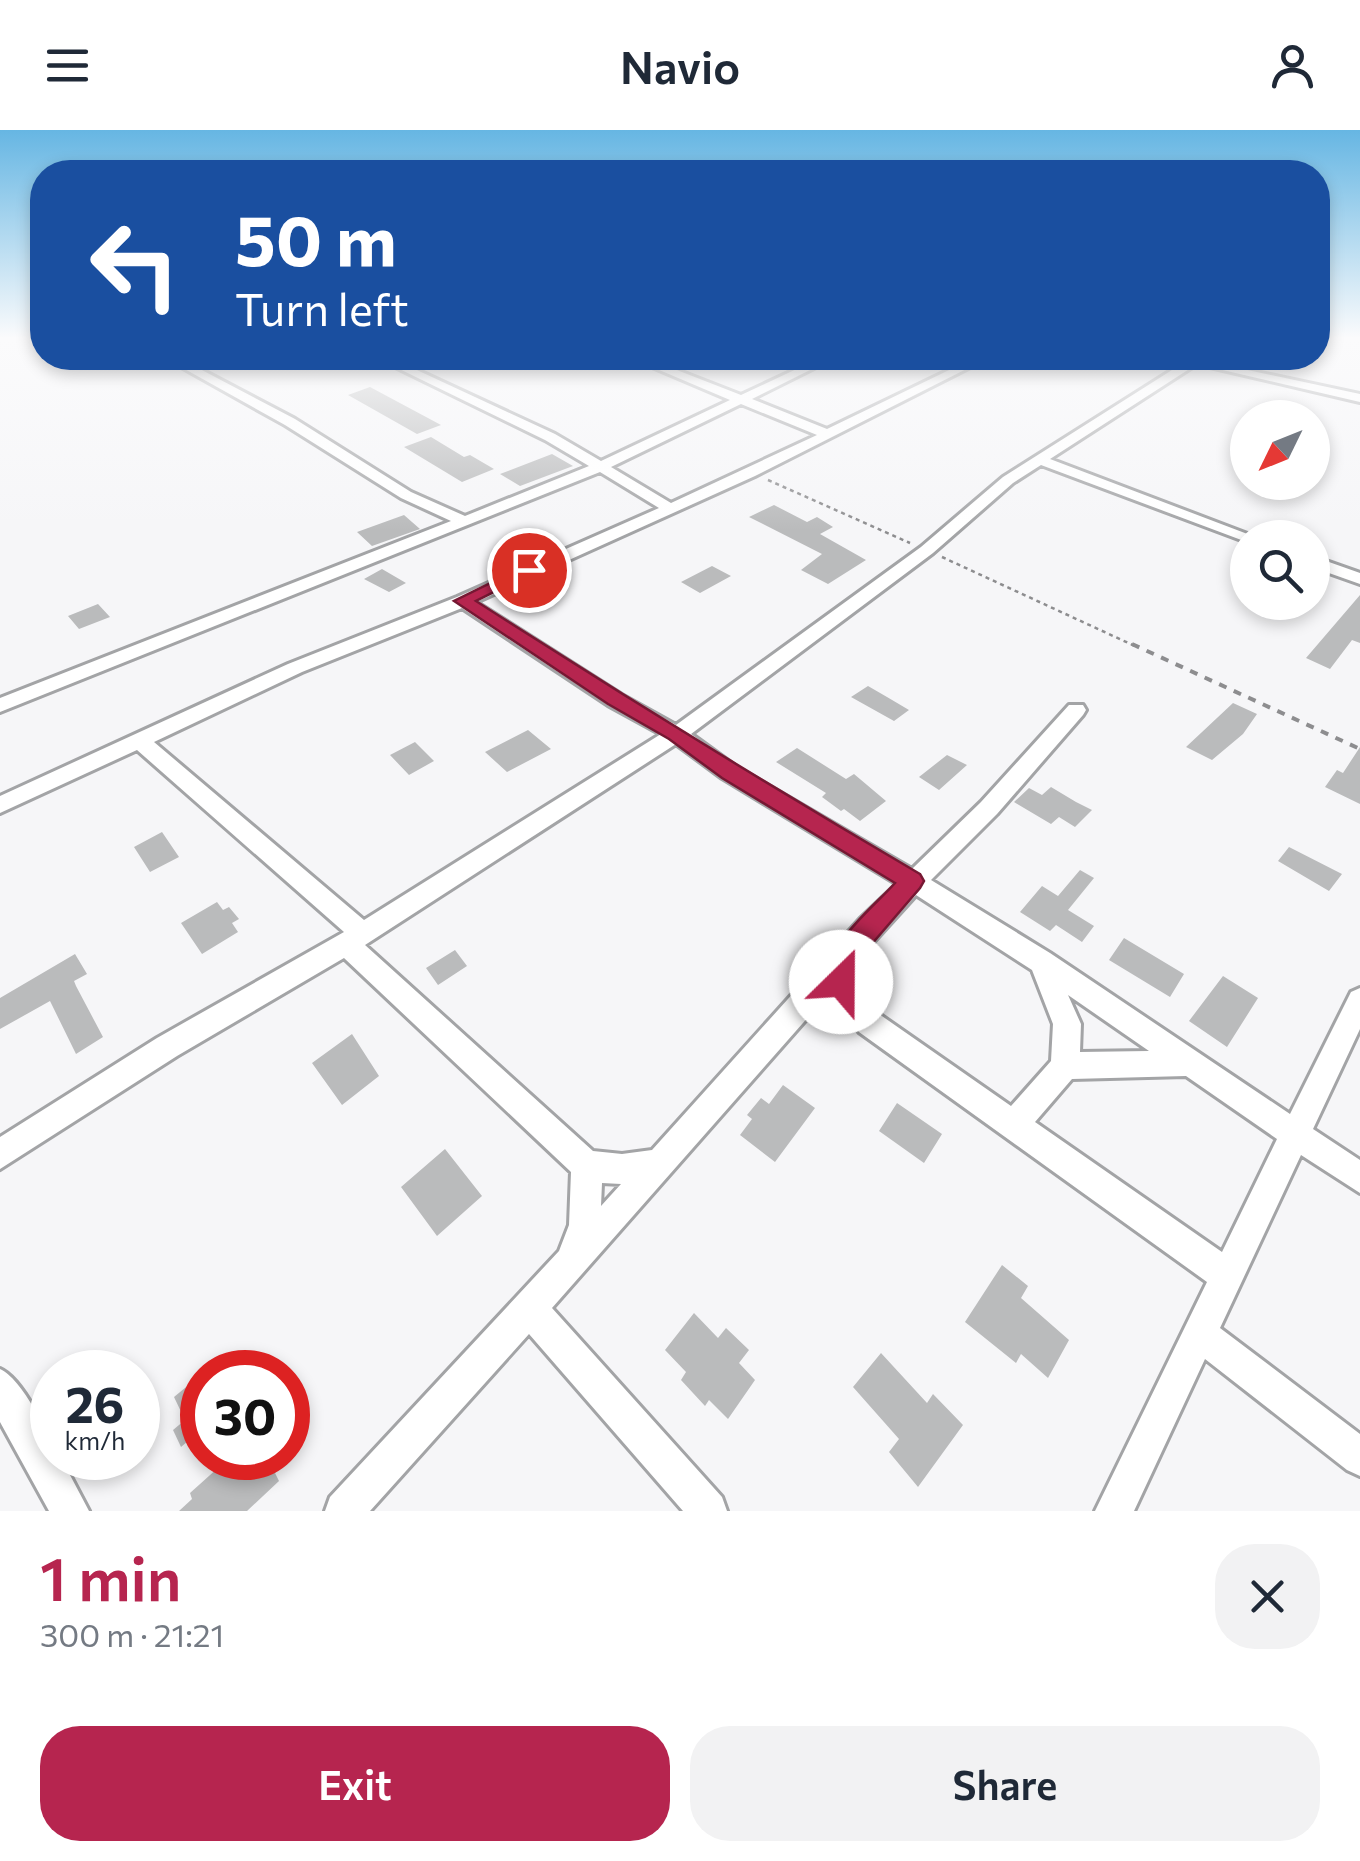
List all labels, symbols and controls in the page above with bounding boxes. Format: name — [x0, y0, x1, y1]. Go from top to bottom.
icon: menu — [40, 38, 95, 93]
text: Navio — [620, 38, 740, 93]
icon: person — [1265, 38, 1320, 93]
text: 50 m — [235, 195, 397, 280]
icon: left — [70, 200, 200, 330]
text: Turn left — [235, 280, 409, 335]
north arrow — [1230, 400, 1330, 500]
map controls — [1230, 400, 1330, 620]
button: search — [1230, 520, 1330, 620]
pin — [487, 528, 572, 613]
icon: arrive — [502, 543, 557, 598]
position arrow — [789, 930, 893, 1034]
speed limit sign: 30 — [180, 1350, 310, 1480]
text: 26 — [65, 1372, 124, 1433]
text: km/h — [65, 1425, 125, 1455]
text: 1 min — [40, 1540, 181, 1613]
button: close — [1215, 1544, 1320, 1649]
text: 300 m · 21:21 — [40, 1614, 224, 1654]
button: Exit — [40, 1726, 670, 1841]
button: Share — [690, 1726, 1320, 1841]

